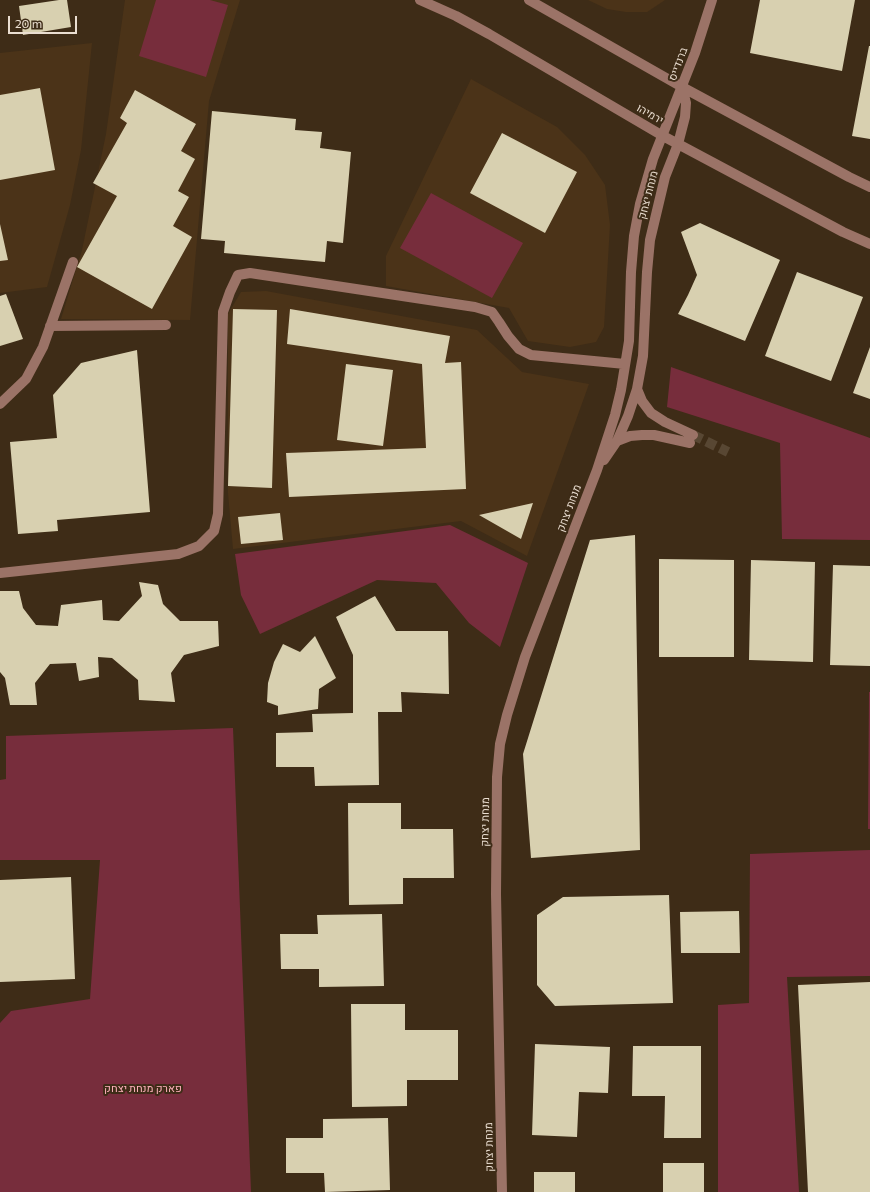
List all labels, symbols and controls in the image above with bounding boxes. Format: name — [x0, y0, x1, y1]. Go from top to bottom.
scale bar — [10, 8, 79, 34]
text: 20 m — [15, 16, 42, 30]
street label: ברנדייס — [666, 46, 690, 82]
street label: ירמיהו — [634, 101, 666, 127]
street label: מנחת יצחק — [635, 169, 661, 221]
street label: מנחת יצחק — [554, 483, 584, 533]
street label: מנחת יצחק — [478, 797, 492, 847]
park label: פארק מנחת יצחק — [104, 1081, 182, 1095]
street label: מנחת יצחק — [482, 1122, 496, 1172]

